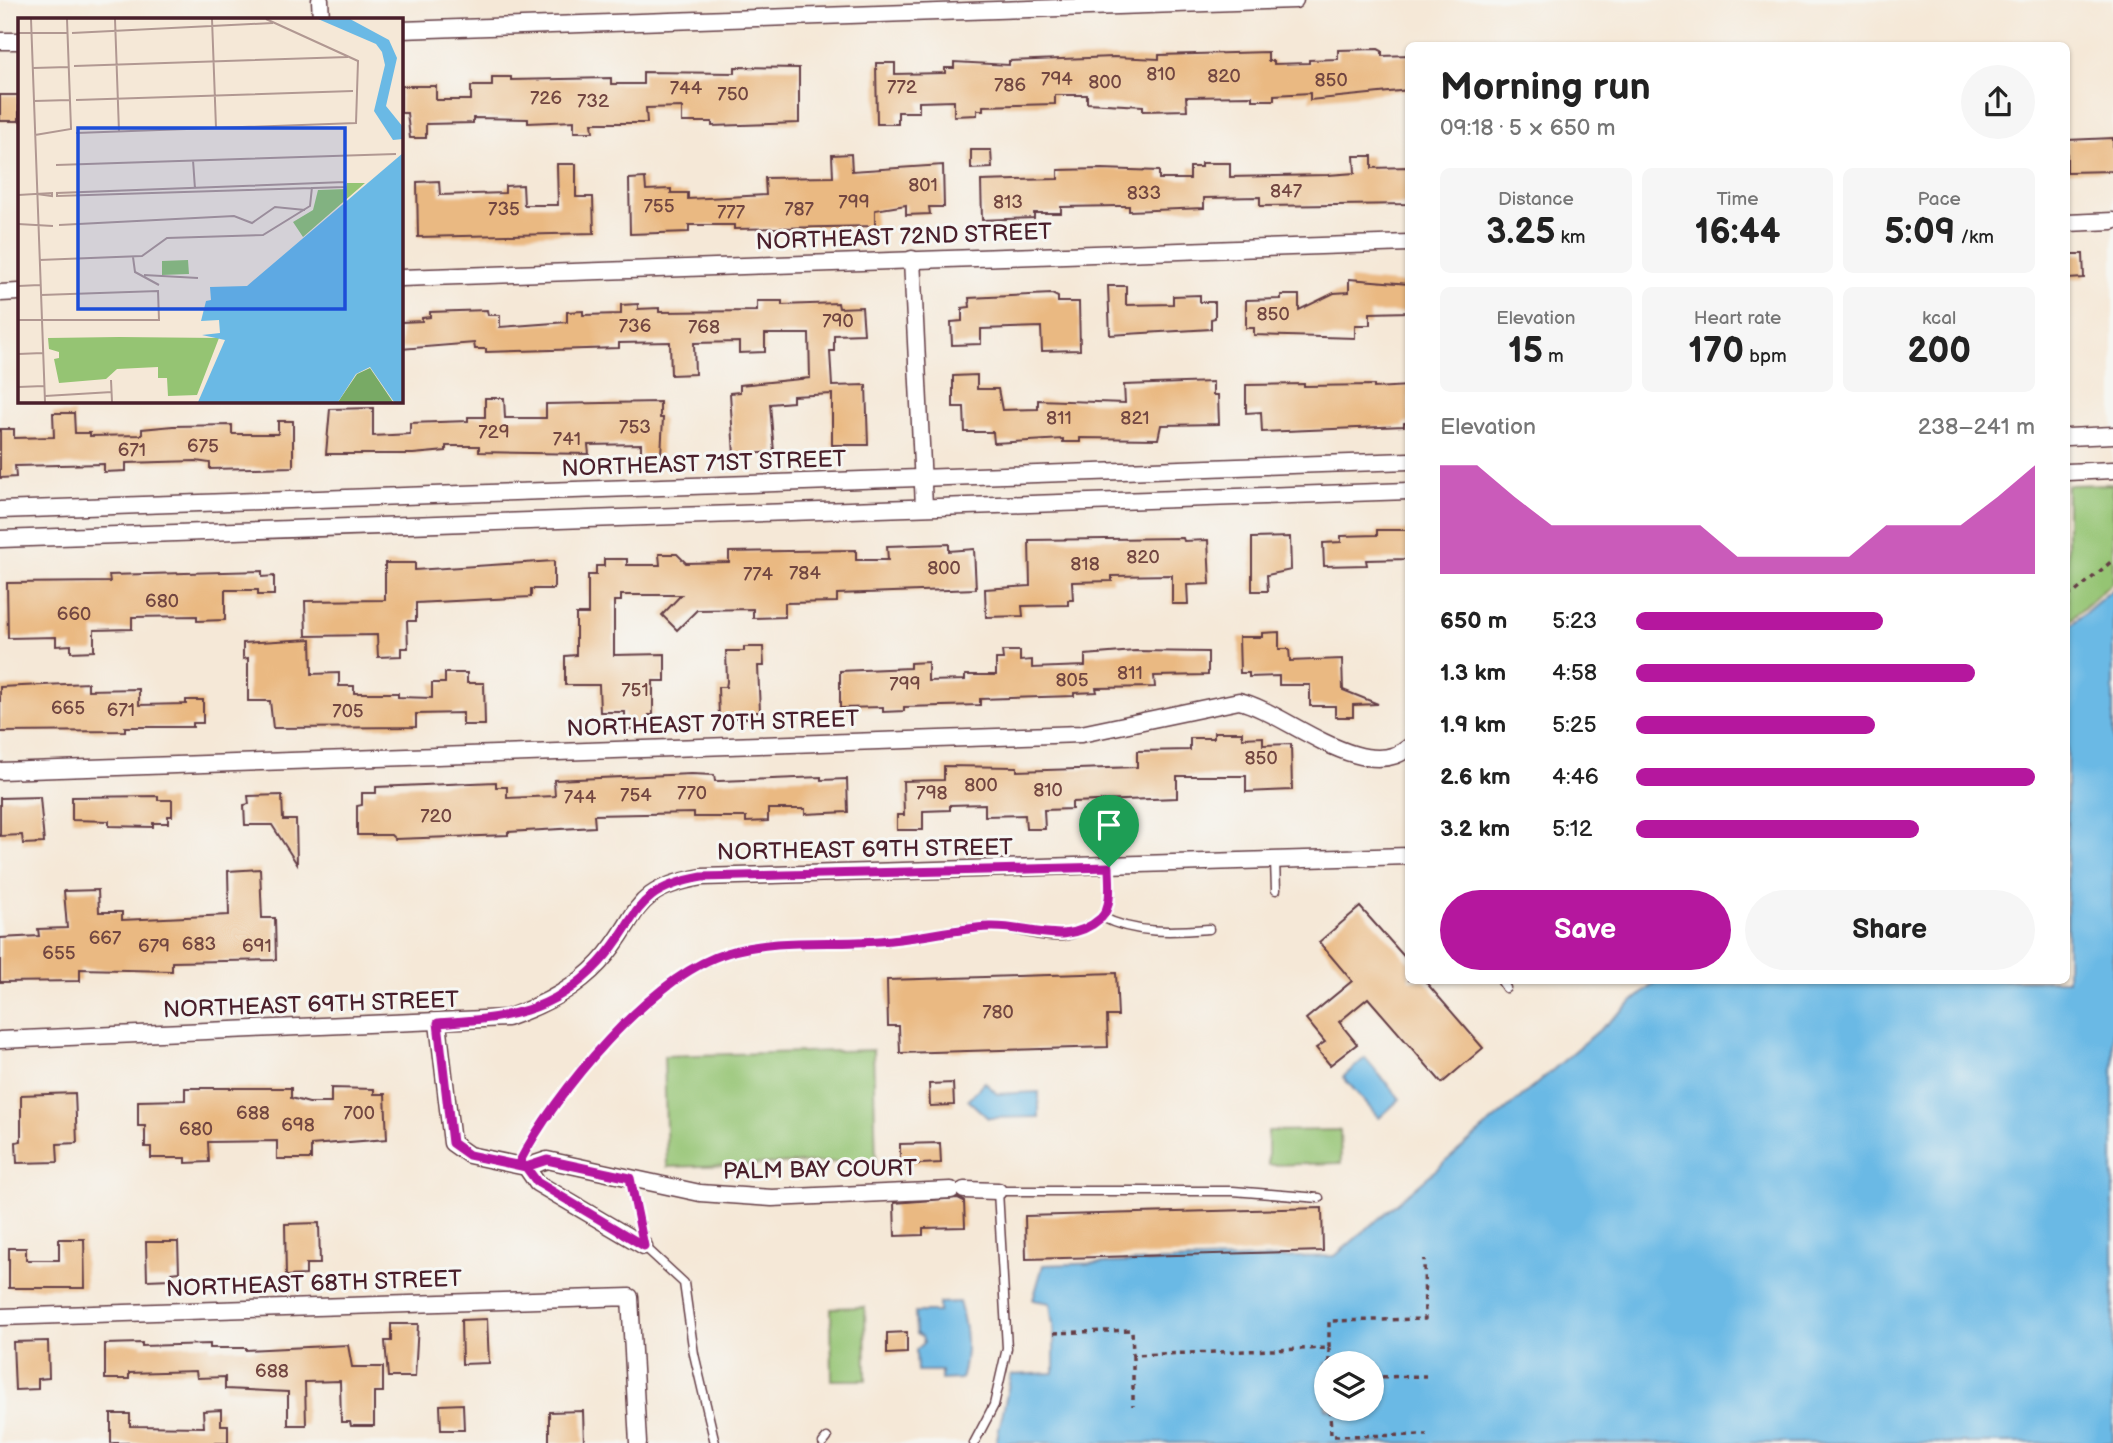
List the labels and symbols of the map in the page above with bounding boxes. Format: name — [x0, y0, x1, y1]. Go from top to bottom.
inset map — [18, 18, 402, 402]
house number: 810 — [1146, 63, 1176, 86]
house number: 820 — [1207, 65, 1241, 88]
house number: 794 — [1041, 68, 1073, 91]
house number: 850 — [1314, 69, 1348, 92]
house number: 800 — [1088, 71, 1122, 94]
house number: 786 — [994, 74, 1026, 97]
house number: 772 — [887, 76, 918, 99]
house number: 744 — [670, 77, 703, 100]
house number: 750 — [717, 83, 749, 106]
house number: 726 — [530, 87, 562, 110]
house number: 732 — [577, 90, 610, 113]
house number: 801 — [908, 174, 938, 197]
house number: 847 — [1270, 180, 1303, 203]
house number: 833 — [1127, 182, 1161, 205]
house number: 799 — [838, 191, 870, 214]
house number: 813 — [993, 191, 1023, 214]
house number: 755 — [643, 195, 675, 218]
house number: 735 — [488, 198, 520, 221]
house number: 787 — [784, 198, 815, 221]
house number: 777 — [717, 201, 746, 224]
street label: NORTHEAST 72ND STREET — [755, 218, 1053, 256]
house number: 850 — [1256, 303, 1290, 326]
house number: 790 — [822, 310, 854, 333]
house number: 736 — [619, 315, 651, 338]
house number: 768 — [688, 316, 720, 339]
house number: 811 — [1046, 407, 1072, 430]
house number: 821 — [1120, 407, 1150, 430]
house number: 753 — [619, 416, 651, 439]
house number: 729 — [478, 421, 510, 444]
house number: 741 — [553, 428, 581, 451]
house number: 675 — [187, 435, 219, 458]
house number: 671 — [118, 439, 146, 462]
street label: NORTHEAST 71ST STREET — [561, 445, 847, 483]
house number: 820 — [1126, 546, 1160, 569]
house number: 818 — [1070, 553, 1100, 576]
house number: 800 — [927, 557, 961, 580]
house number: 784 — [789, 562, 821, 585]
house number: 774 — [743, 563, 774, 586]
house number: 680 — [145, 590, 179, 613]
house number: 660 — [57, 603, 91, 626]
house number: 811 — [1117, 662, 1143, 685]
house number: 805 — [1055, 669, 1089, 692]
house number: 799 — [889, 673, 921, 696]
house number: 751 — [621, 679, 649, 702]
house number: 665 — [51, 697, 85, 720]
house number: 671 — [107, 699, 135, 722]
house number: 705 — [332, 700, 364, 723]
street label: NORTHEAST 70TH STREET — [566, 705, 860, 743]
house number: 850 — [1244, 747, 1278, 770]
house number: 800 — [964, 774, 998, 797]
house number: 810 — [1033, 779, 1063, 802]
house number: 770 — [677, 782, 707, 805]
house number: 798 — [916, 782, 948, 805]
house number: 754 — [620, 784, 652, 807]
house number: 744 — [564, 786, 597, 809]
pin — [1079, 795, 1139, 867]
house number: 720 — [420, 805, 452, 828]
street label: NORTHEAST 69TH STREET — [717, 833, 1013, 867]
house number: 667 — [89, 927, 122, 950]
house number: 683 — [182, 933, 216, 956]
house number: 679 — [138, 935, 170, 958]
house number: 691 — [242, 935, 272, 958]
house number: 655 — [42, 942, 76, 965]
street label: NORTHEAST 69TH STREET — [163, 986, 460, 1024]
house number: 780 — [982, 1001, 1014, 1024]
house number: 688 — [236, 1102, 270, 1125]
house number: 700 — [343, 1102, 375, 1125]
house number: 698 — [281, 1114, 315, 1137]
house number: 680 — [179, 1118, 213, 1141]
street label: PALM BAY COURT — [723, 1154, 918, 1186]
street label: NORTHEAST 68TH STREET — [165, 1265, 463, 1303]
house number: 688 — [255, 1360, 289, 1383]

